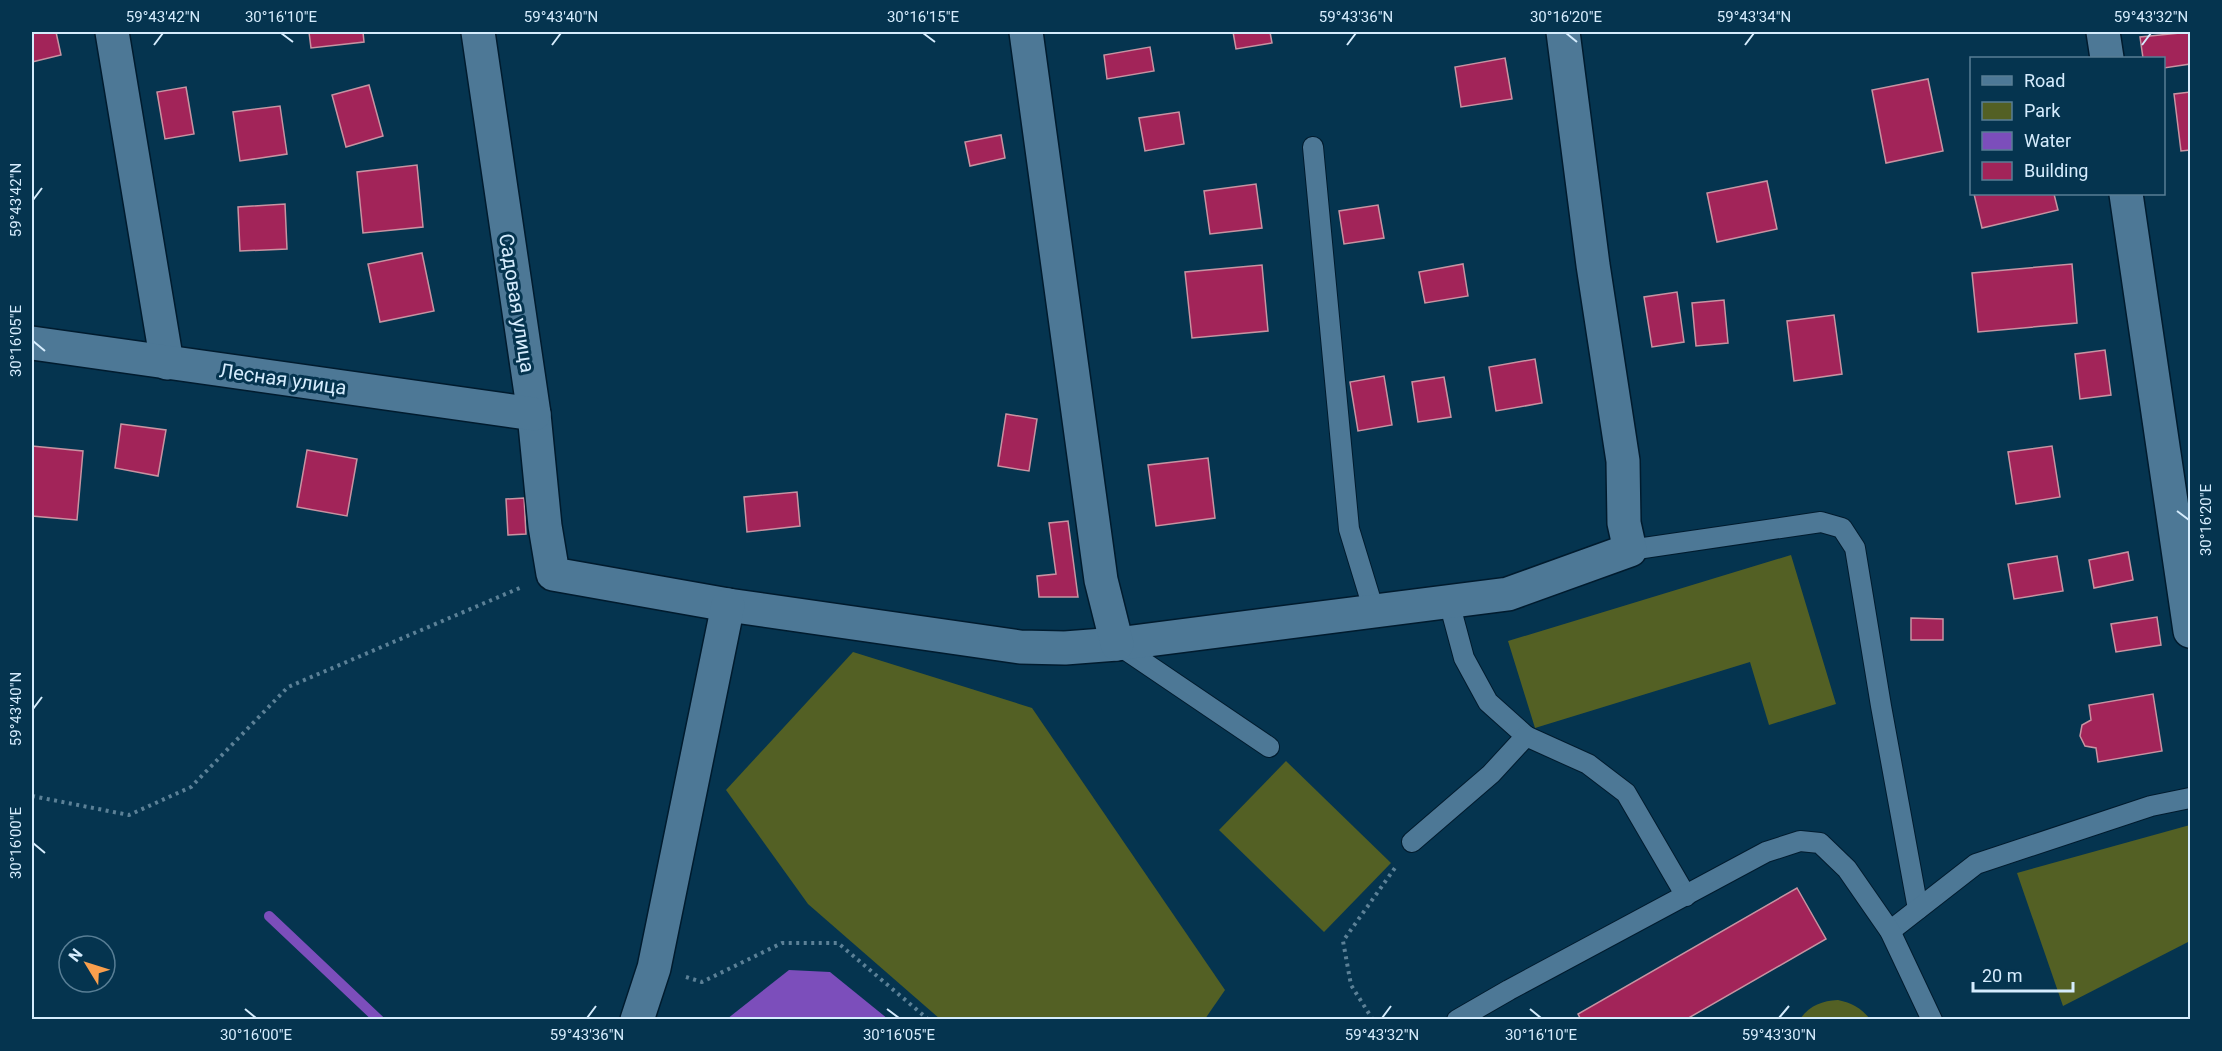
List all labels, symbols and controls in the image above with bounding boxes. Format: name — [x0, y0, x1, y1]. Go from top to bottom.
text: 59°43'42"N — [126, 8, 200, 26]
text: 30°16'10"E — [245, 8, 318, 26]
text: 59°43'40"N — [524, 8, 598, 26]
text: 30°16'15"E — [887, 8, 960, 26]
text: 59°43'36"N — [1319, 8, 1393, 26]
text: 30°16'20"E — [1530, 8, 1603, 26]
text: 59°43'34"N — [1717, 8, 1791, 26]
text: 59°43'32"N — [2114, 8, 2188, 26]
legend — [1970, 57, 2165, 195]
text: Road — [2024, 70, 2065, 91]
text: Park — [2024, 100, 2061, 121]
text: Water — [2024, 130, 2071, 151]
text: Building — [2024, 160, 2088, 181]
text: 59°43'42"N — [7, 163, 25, 237]
street label: Садовая улица — [494, 232, 540, 374]
text: 30°16'05"E — [7, 304, 25, 377]
street label: Лесная улица — [218, 358, 348, 400]
text: 30°16'20"E — [2197, 483, 2215, 556]
text: 59°43'40"N — [7, 672, 25, 746]
text: 30°16'00"E — [7, 806, 25, 879]
north arrow — [57, 934, 117, 994]
text: N — [65, 945, 87, 965]
scale bar — [1973, 955, 2074, 993]
text: 20 m — [1982, 965, 2022, 986]
text: 30°16'00"E — [220, 1026, 293, 1044]
text: 59°43'36"N — [550, 1026, 624, 1044]
text: 30°16'05"E — [863, 1026, 936, 1044]
text: 59°43'32"N — [1345, 1026, 1419, 1044]
text: 30°16'10"E — [1505, 1026, 1578, 1044]
text: 59°43'30"N — [1742, 1026, 1816, 1044]

